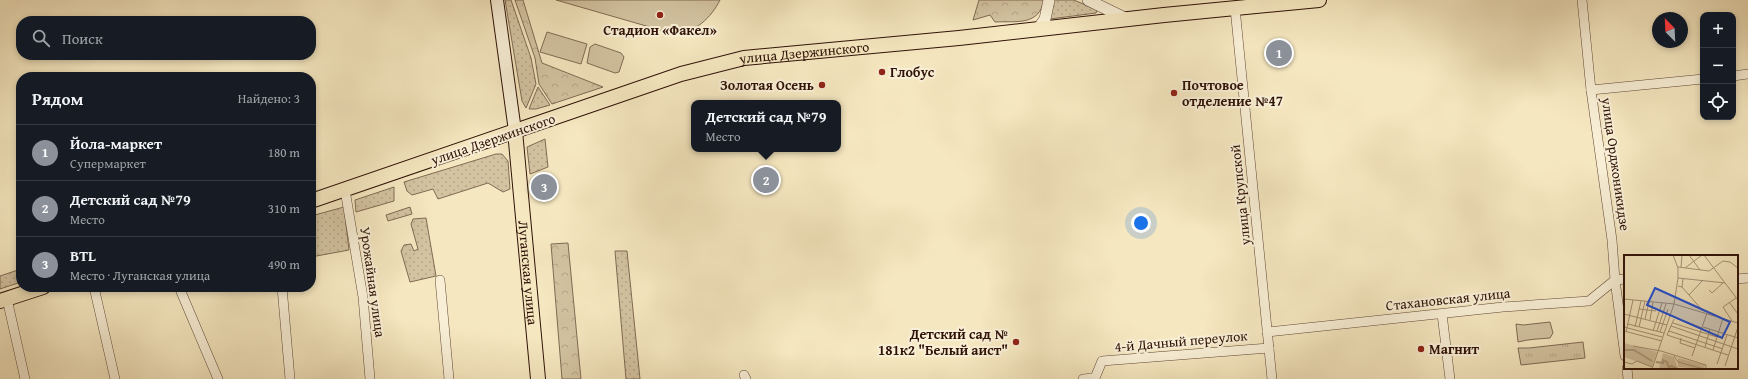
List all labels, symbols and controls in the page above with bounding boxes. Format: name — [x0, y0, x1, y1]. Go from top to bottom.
marker: Стадион «Факел» — [655, 10, 665, 20]
north arrow — [1652, 12, 1688, 48]
map controls — [1700, 12, 1736, 120]
button: + — [1700, 12, 1736, 48]
search box — [16, 16, 316, 60]
place label: Стадион «Факел» — [603, 20, 717, 40]
icon: search — [30, 27, 52, 49]
text: Поиск — [62, 28, 103, 49]
street label: улица Дзержинского — [736, 36, 870, 69]
pin: 1 — [1266, 38, 1292, 68]
button: − — [1700, 48, 1736, 84]
place label: Глобус — [890, 62, 935, 82]
marker: Глобус — [877, 67, 887, 77]
place label: Золотая Осень — [720, 75, 814, 95]
place label: Почтовое отделение №47 — [1182, 75, 1283, 111]
marker: Золотая Осень — [817, 80, 827, 90]
button: locate — [1700, 84, 1736, 120]
text: Рядом — [32, 86, 83, 111]
marker: Почтовое отделение №47 — [1169, 88, 1179, 98]
text: Найдено: 3 — [238, 89, 300, 108]
street label: улица Орджоникидзе — [1597, 95, 1635, 232]
popup — [691, 100, 841, 152]
text: Детский сад №79 — [706, 106, 826, 127]
street label: улица Дзержинского — [427, 108, 558, 170]
text: Место — [706, 127, 741, 146]
text: Йола-маркет — [70, 133, 162, 154]
text: 1 — [42, 143, 48, 162]
text: 180 m — [268, 143, 300, 162]
street label: улица Крупской — [1225, 144, 1255, 247]
text: Супермаркет — [70, 154, 146, 173]
pin: 2 — [753, 165, 779, 195]
pin: 3 — [531, 172, 557, 202]
text: Детский сад №79 — [70, 189, 191, 210]
text: 2 — [42, 199, 48, 218]
text: 310 m — [268, 199, 300, 218]
text: Место — [70, 210, 105, 229]
your location — [1131, 213, 1151, 233]
street label: Луганская улица — [513, 220, 543, 326]
street label: Урожайная улица — [355, 226, 391, 339]
text: BTL — [70, 245, 96, 266]
text: 3 — [42, 255, 48, 274]
text: 490 m — [268, 255, 300, 274]
inset map — [1624, 255, 1738, 369]
text: Место · Луганская улица — [70, 266, 210, 285]
street label: Стахановская улица — [1385, 282, 1512, 315]
place label: Детский сад № 181к2 "Белый аист" — [878, 324, 1008, 360]
street label: 4-й Дачный переулок — [1114, 325, 1249, 357]
marker: Детский сад № 181к2 "Белый аист" — [1011, 337, 1021, 347]
place label: Магнит — [1429, 339, 1480, 359]
marker: Магнит — [1416, 344, 1426, 354]

